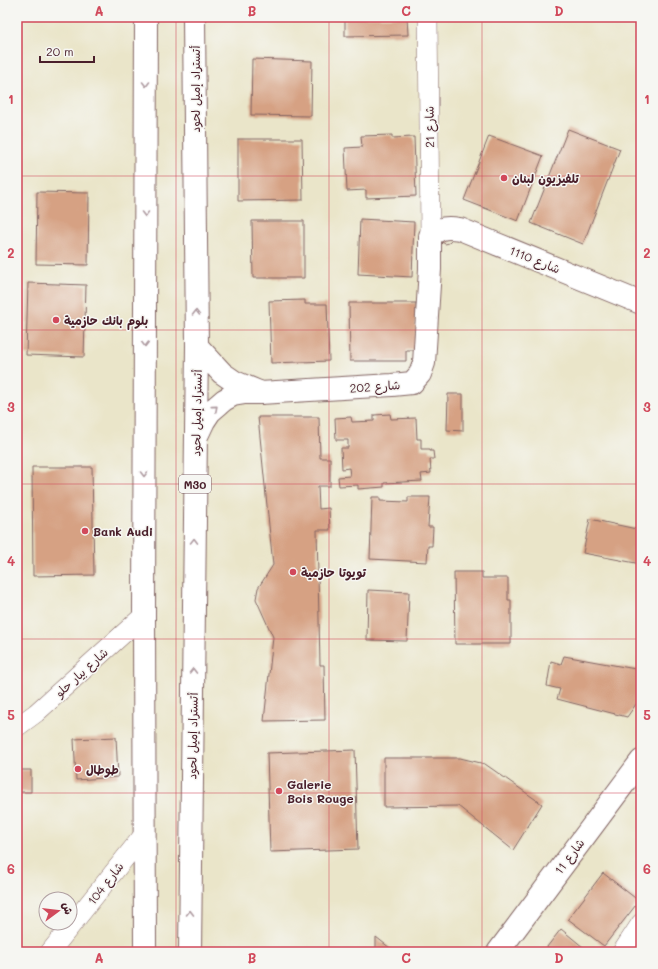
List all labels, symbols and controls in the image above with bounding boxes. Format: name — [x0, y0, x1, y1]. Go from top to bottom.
text: A — [94, 2, 104, 19]
text: B — [248, 2, 257, 19]
text: C — [401, 2, 411, 19]
text: D — [554, 2, 564, 19]
scale bar — [40, 38, 94, 64]
text: 20 m — [46, 43, 74, 59]
street label: أتستراد إميل لحود — [187, 46, 204, 132]
one-way arrow — [142, 81, 150, 87]
text: 1 — [8, 90, 14, 107]
text: 1 — [644, 90, 650, 107]
street label: شارع 21 — [421, 106, 439, 148]
place label: تلفيزيون لبنان — [512, 170, 579, 187]
marker: تلفيزيون لبنان — [499, 173, 509, 183]
one-way arrow — [141, 211, 149, 217]
street label: شارع 1110 — [507, 242, 563, 278]
text: 2 — [7, 244, 15, 261]
text: 2 — [643, 244, 651, 261]
one-way arrow — [192, 310, 200, 316]
place label: بلوم بانك حازمية — [64, 312, 148, 330]
marker: بلوم بانك حازمية — [51, 315, 61, 325]
one-way arrow — [141, 341, 149, 347]
street label: أتستراد إميل لحود — [187, 369, 206, 457]
street label: شارع 202 — [349, 376, 401, 398]
text: 3 — [7, 398, 15, 415]
text: 3 — [643, 398, 651, 415]
one-way arrow — [210, 405, 218, 412]
one-way arrow — [140, 471, 148, 477]
road number: M30 — [179, 475, 211, 493]
place label: Bank Audi — [93, 523, 153, 539]
marker: Bank Audi — [80, 526, 90, 536]
one-way arrow — [190, 538, 198, 544]
text: 4 — [7, 552, 15, 569]
text: 4 — [643, 552, 651, 569]
place label: تويوتا حازمية — [301, 564, 367, 581]
marker: تويوتا حازمية — [288, 567, 298, 577]
street label: شارع بيار حلو — [50, 644, 112, 702]
one-way arrow — [189, 668, 197, 674]
street label: أتستراد إميل لحود — [183, 692, 202, 780]
text: 5 — [7, 706, 15, 723]
text: 5 — [643, 706, 651, 723]
place label: طوطال — [86, 761, 119, 778]
marker: طوطال — [73, 764, 83, 774]
place label: Galerie Bois Rouge — [287, 776, 354, 806]
marker: Galerie Bois Rouge — [274, 786, 284, 796]
street label: شارع 11 — [550, 835, 589, 878]
street label: شارع 104 — [83, 859, 128, 909]
text: 6 — [7, 860, 15, 877]
text: 6 — [643, 860, 651, 877]
north arrow — [38, 891, 78, 931]
text: ش — [59, 900, 77, 916]
one-way arrow — [186, 910, 195, 916]
text: A — [94, 949, 104, 966]
text: B — [248, 949, 257, 966]
text: C — [401, 949, 411, 966]
text: D — [554, 949, 564, 966]

